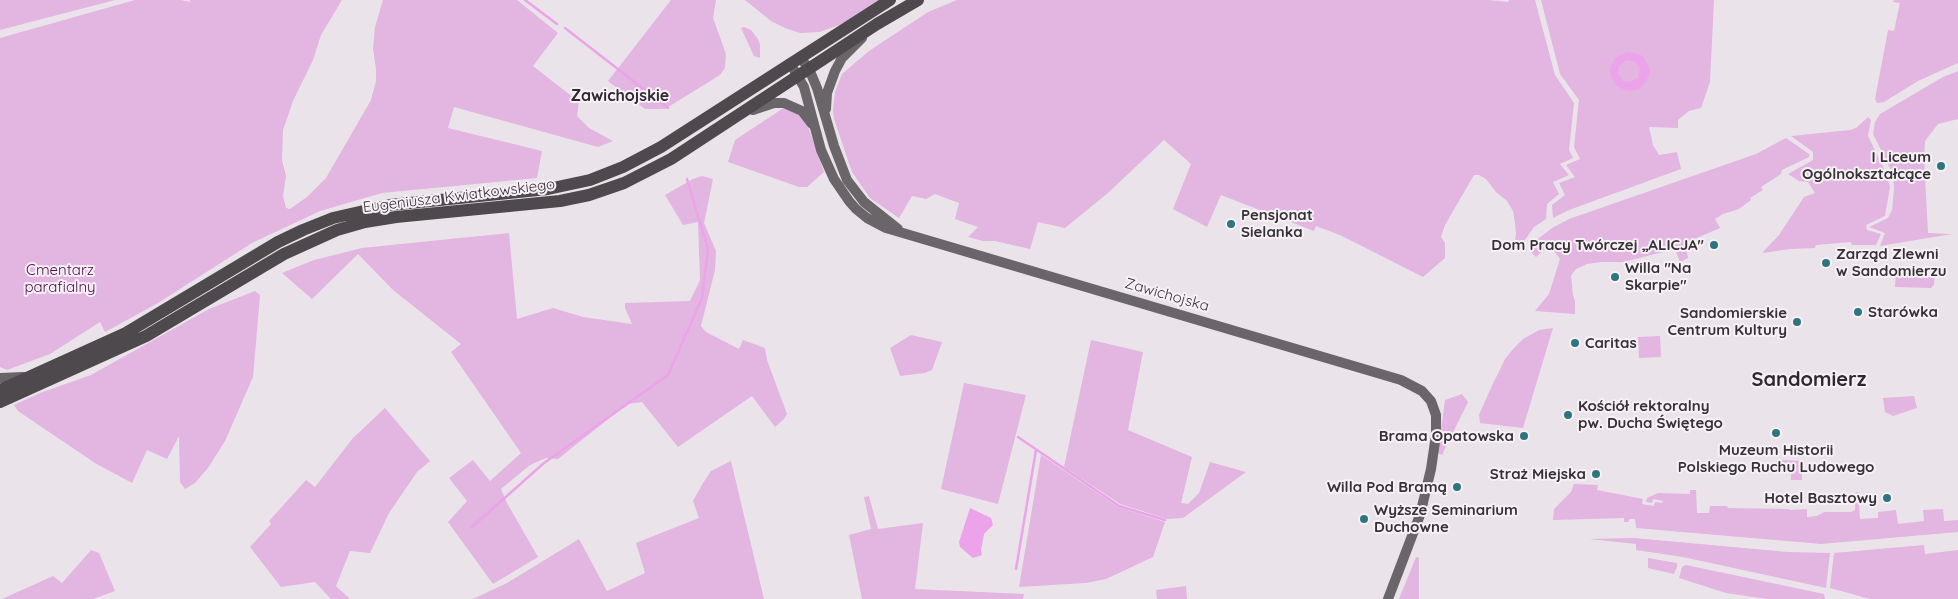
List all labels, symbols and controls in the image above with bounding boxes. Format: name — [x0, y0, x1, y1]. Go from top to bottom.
district label: Zawichojskie — [571, 86, 669, 106]
place label: I Liceum Ogólnokształcące — [1802, 148, 1931, 183]
marker: I Liceum Ogólnokształcące — [1935, 160, 1947, 172]
street label: Eugeniusza Kwiatkowskiego — [362, 175, 556, 217]
place label: Pensjonat Sielanka — [1241, 206, 1313, 241]
marker: Pensjonat Sielanka — [1225, 218, 1237, 230]
place label: Dom Pracy Twórczej „ALICJA" — [1491, 236, 1704, 254]
marker: Dom Pracy Twórczej „ALICJA" — [1708, 239, 1720, 251]
place label: Zarząd Zlewni w Sandomierzu — [1836, 245, 1947, 280]
marker: Zarząd Zlewni w Sandomierzu — [1820, 257, 1832, 269]
place label: Willa "Na Skarpie" — [1625, 259, 1691, 294]
park label: Cmentarz parafialny — [24, 261, 96, 296]
marker: Willa "Na Skarpie" — [1609, 271, 1621, 283]
street label: Zawichojska — [1123, 274, 1211, 316]
place label: Starówka — [1868, 303, 1938, 321]
place label: Sandomierskie Centrum Kultury — [1668, 304, 1787, 339]
marker: Starówka — [1852, 306, 1864, 318]
marker: Sandomierskie Centrum Kultury — [1791, 316, 1803, 328]
place label: Caritas — [1585, 334, 1637, 352]
marker: Caritas — [1569, 337, 1581, 349]
district label: Sandomierz — [1752, 368, 1866, 392]
place label: Kościół rektoralny pw. Ducha Świętego — [1578, 397, 1723, 432]
marker: Kościół rektoralny pw. Ducha Świętego — [1562, 409, 1574, 421]
place label: Brama Opatowska — [1379, 427, 1514, 445]
marker: Muzeum Historii Polskiego Ruchu Ludowego — [1770, 427, 1782, 439]
marker: Brama Opatowska — [1518, 430, 1530, 442]
place label: Muzeum Historii Polskiego Ruchu Ludowego — [1678, 441, 1874, 476]
place label: Straż Miejska — [1490, 465, 1586, 483]
marker: Straż Miejska — [1590, 468, 1602, 480]
place label: Willa Pod Bramą — [1327, 478, 1447, 496]
marker: Willa Pod Bramą — [1451, 481, 1463, 493]
place label: Hotel Basztowy — [1764, 489, 1877, 507]
marker: Hotel Basztowy — [1881, 492, 1893, 504]
place label: Wyższe Seminarium Duchowne — [1374, 501, 1518, 536]
marker: Wyższe Seminarium Duchowne — [1358, 513, 1370, 525]

